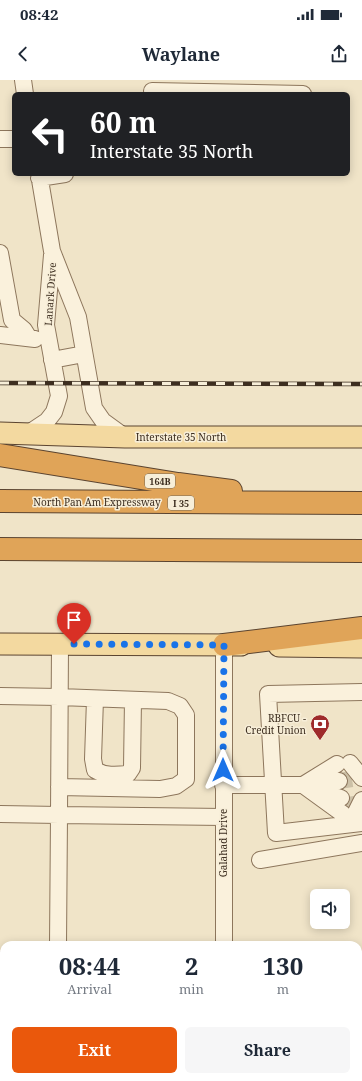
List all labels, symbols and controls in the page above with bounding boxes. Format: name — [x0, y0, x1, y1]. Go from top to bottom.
text: 08:42 — [20, 4, 58, 24]
text: Waylane — [142, 42, 220, 66]
icon: back — [12, 43, 34, 65]
icon: share — [328, 43, 350, 65]
text: 60 m — [90, 103, 157, 141]
icon: left — [24, 108, 76, 160]
text: Interstate 35 North — [90, 139, 253, 163]
street label: Lanark Drive — [41, 262, 59, 326]
street label: Interstate 35 North — [136, 430, 227, 444]
road number: 164B — [145, 474, 175, 488]
street label: North Pan Am Expressway — [33, 495, 161, 509]
road number: I 35 — [168, 496, 194, 510]
pin — [57, 603, 91, 644]
icon: arrive — [63, 609, 85, 631]
place label: RBFCU - Credit Union — [245, 711, 307, 737]
bank icon: RBFCU - Credit Union — [309, 713, 331, 741]
position arrow — [202, 749, 244, 791]
street label: Galahad Drive — [216, 809, 230, 877]
map controls — [310, 889, 350, 929]
button: sound — [310, 889, 350, 929]
text: 08:44 — [59, 949, 120, 982]
text: 2 — [185, 949, 198, 982]
text: 130 — [263, 949, 303, 982]
text: Arrival — [67, 980, 112, 998]
text: min — [179, 980, 204, 998]
text: m — [277, 980, 289, 998]
button: Exit — [12, 1027, 177, 1073]
button: Share — [185, 1027, 350, 1073]

